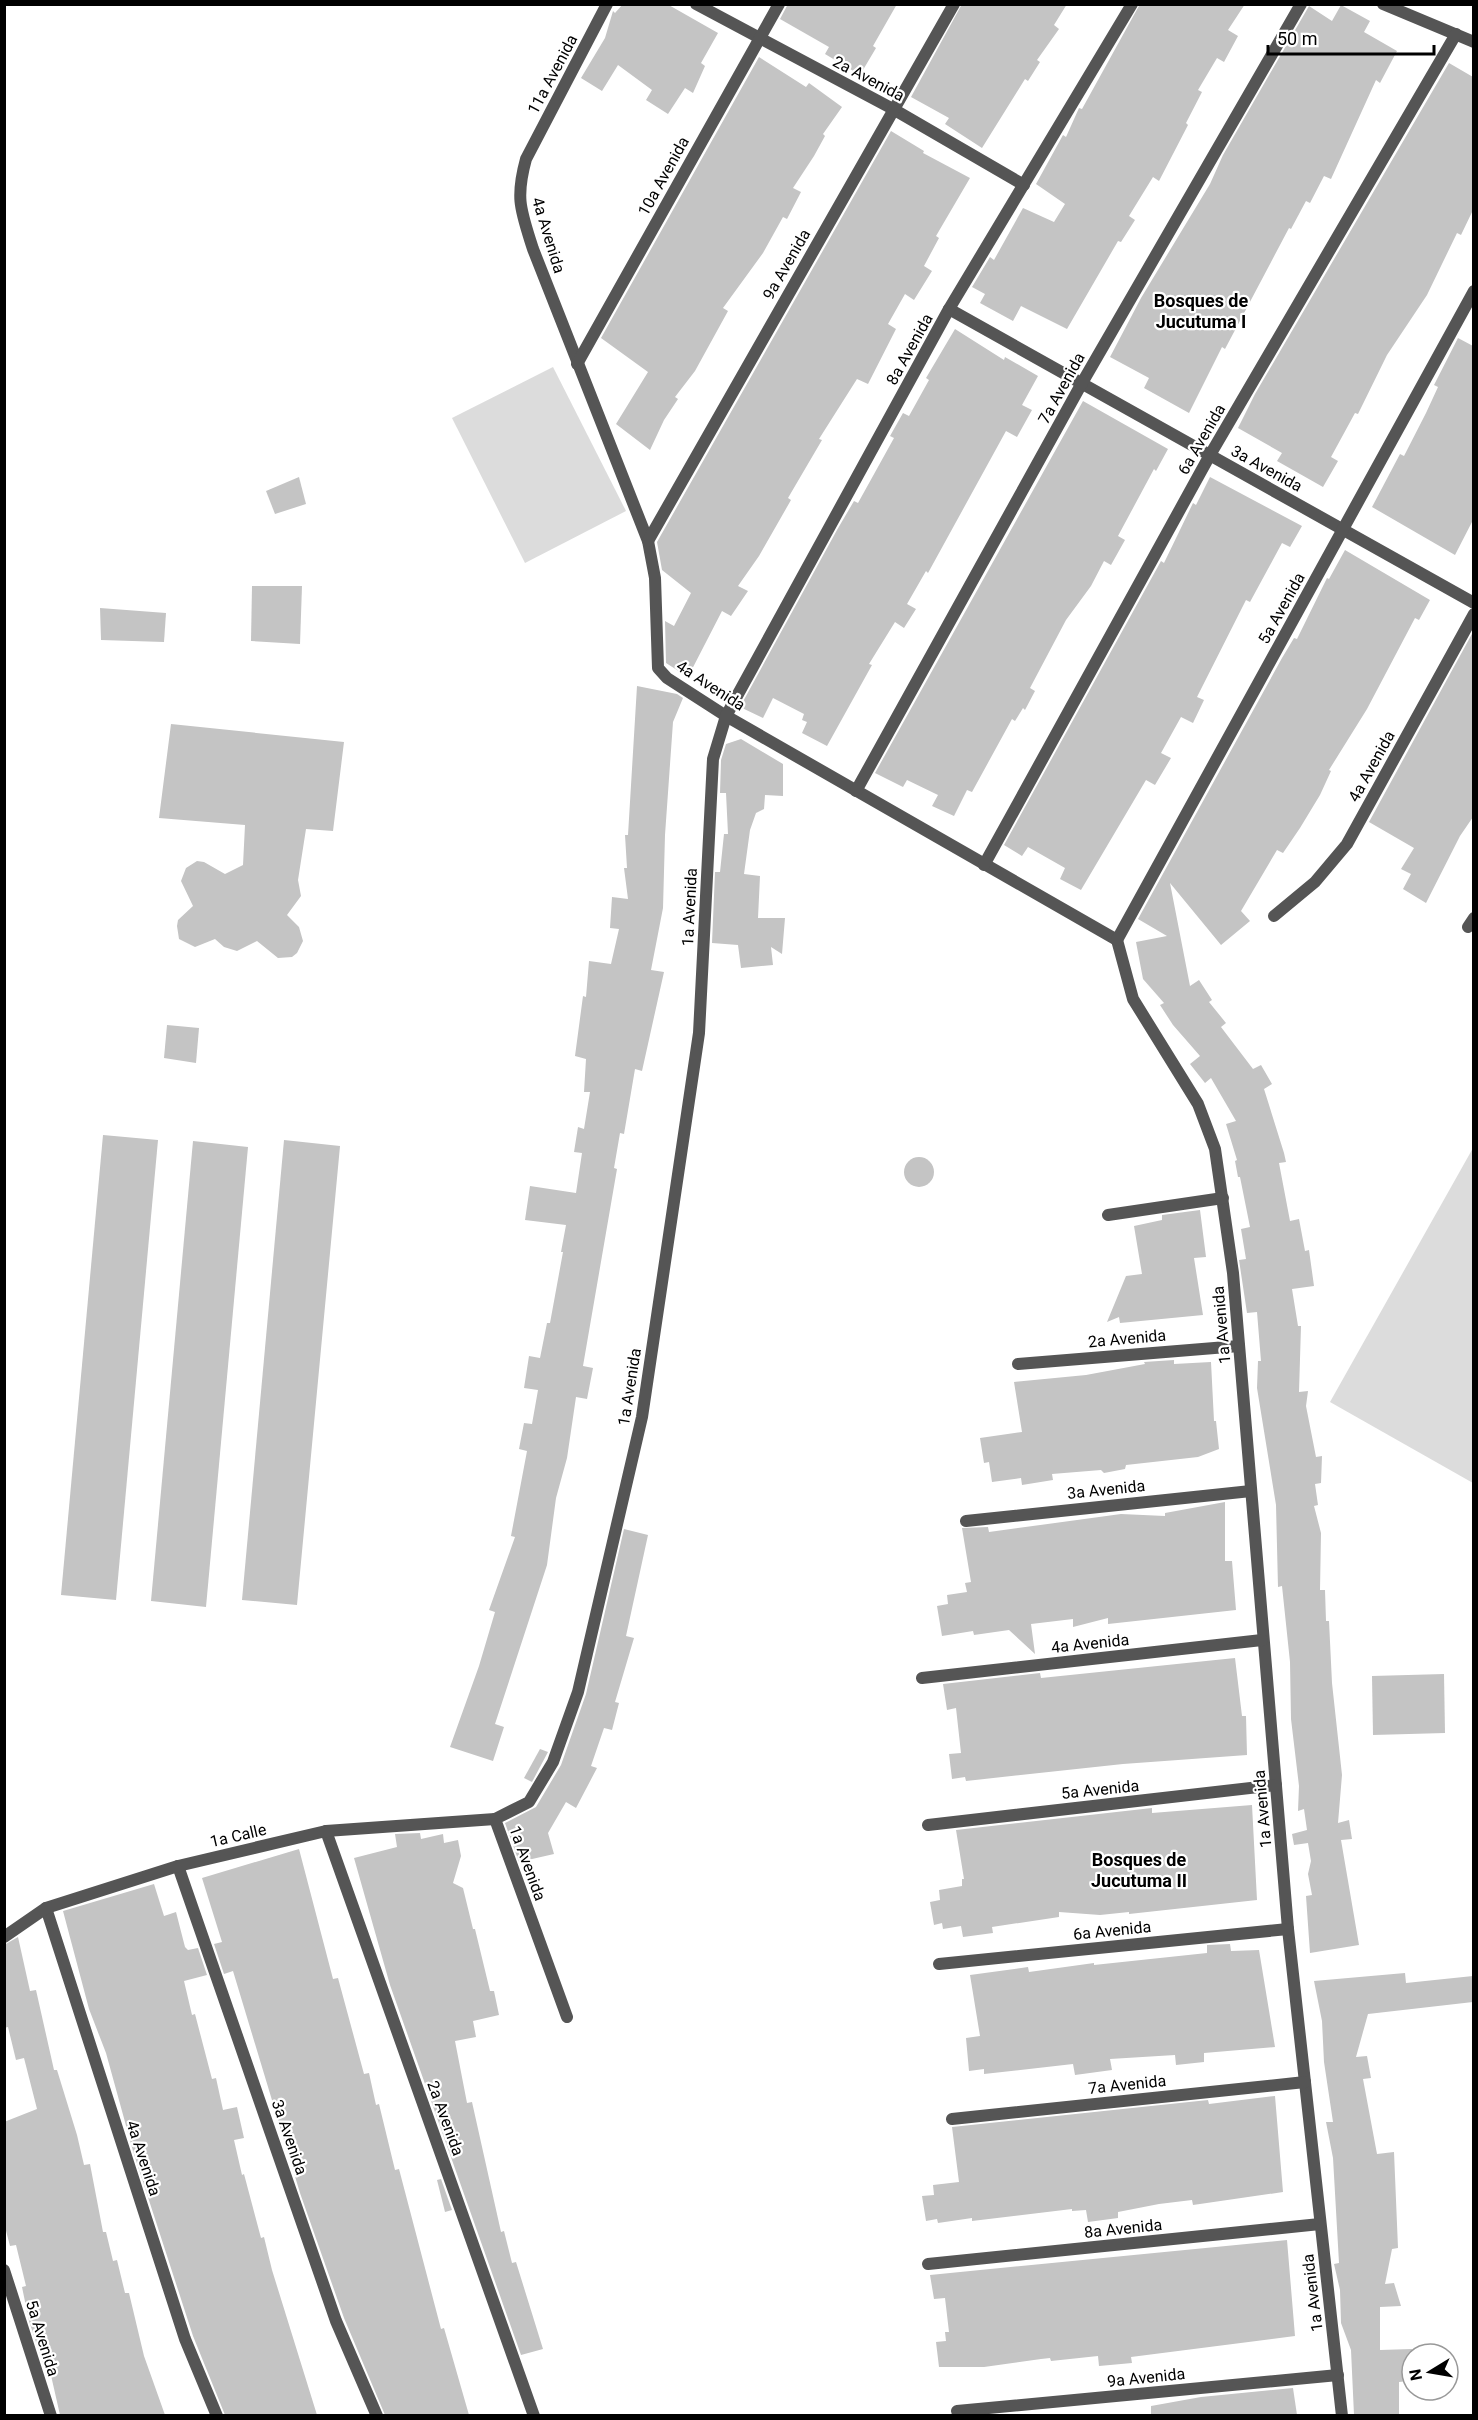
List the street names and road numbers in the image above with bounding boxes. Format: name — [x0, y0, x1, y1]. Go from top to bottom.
street label: 11a Avenida — [524, 31, 581, 117]
street label: 2a Avenida — [830, 52, 908, 105]
street label: 10a Avenida — [634, 133, 693, 219]
street label: 4a Avenida — [528, 195, 569, 275]
street label: 9a Avenida — [759, 226, 814, 303]
street label: 8a Avenida — [882, 310, 937, 388]
street label: 7a Avenida — [1034, 349, 1089, 427]
street label: 6a Avenida — [1174, 401, 1229, 478]
street label: 3a Avenida — [1228, 441, 1306, 496]
street label: 5a Avenida — [1254, 569, 1309, 647]
street label: 4a Avenida — [673, 656, 749, 715]
street label: 4a Avenida — [1344, 727, 1399, 805]
street label: 1a Avenida — [678, 867, 701, 947]
street label: 1a Avenida — [1209, 1285, 1234, 1365]
street label: 2a Avenida — [1087, 1326, 1167, 1351]
street label: 1a Avenida — [614, 1347, 645, 1427]
street label: 3a Avenida — [1066, 1476, 1146, 1503]
street label: 4a Avenida — [1050, 1630, 1130, 1657]
street label: 1a Avenida — [1250, 1769, 1275, 1849]
street label: 5a Avenida — [1060, 1776, 1140, 1803]
street label: 1a Calle — [208, 1820, 268, 1851]
street label: 1a Avenida — [505, 1823, 550, 1903]
street label: 6a Avenida — [1072, 1917, 1152, 1944]
street label: 7a Avenida — [1087, 2071, 1167, 2098]
street label: 2a Avenida — [423, 2078, 468, 2158]
street label: 3a Avenida — [268, 2097, 311, 2177]
street label: 4a Avenida — [122, 2118, 165, 2198]
street label: 8a Avenida — [1083, 2215, 1163, 2242]
street label: 1a Avenida — [1298, 2253, 1327, 2333]
street label: 5a Avenida — [22, 2298, 63, 2378]
street label: 9a Avenida — [1106, 2364, 1186, 2391]

